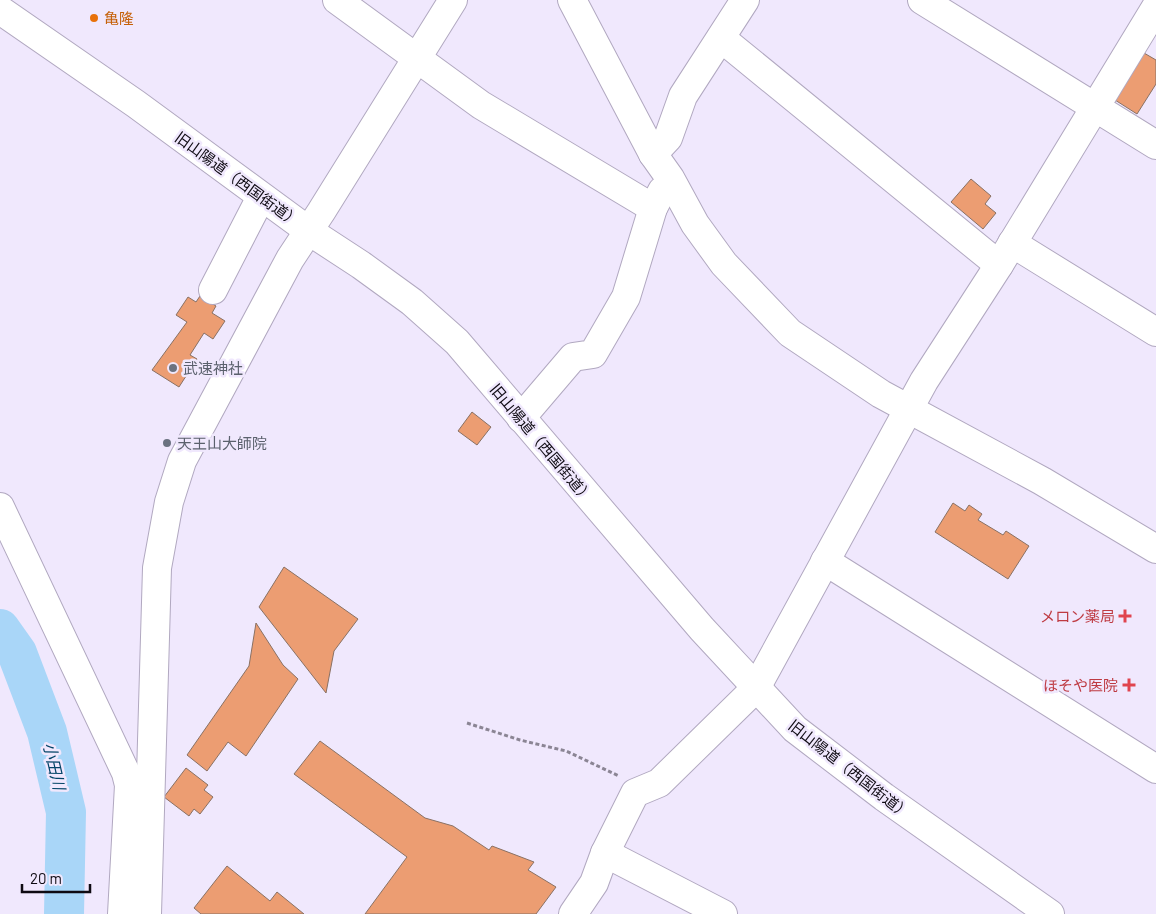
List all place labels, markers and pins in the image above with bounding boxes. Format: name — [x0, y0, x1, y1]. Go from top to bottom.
place label: 亀隆 — [104, 9, 134, 27]
marker: 亀隆 — [88, 12, 100, 24]
place label: 武速神社 — [183, 359, 243, 377]
marker: 武速神社 — [167, 362, 179, 374]
place label: 天王山大師院 — [177, 434, 267, 452]
marker: 天王山大師院 — [161, 437, 173, 449]
place label: メロン薬局 — [1040, 607, 1115, 625]
marker: メロン薬局 — [1119, 610, 1131, 622]
place label: ほそや医院 — [1043, 676, 1118, 694]
marker: ほそや医院 — [1122, 678, 1136, 692]

